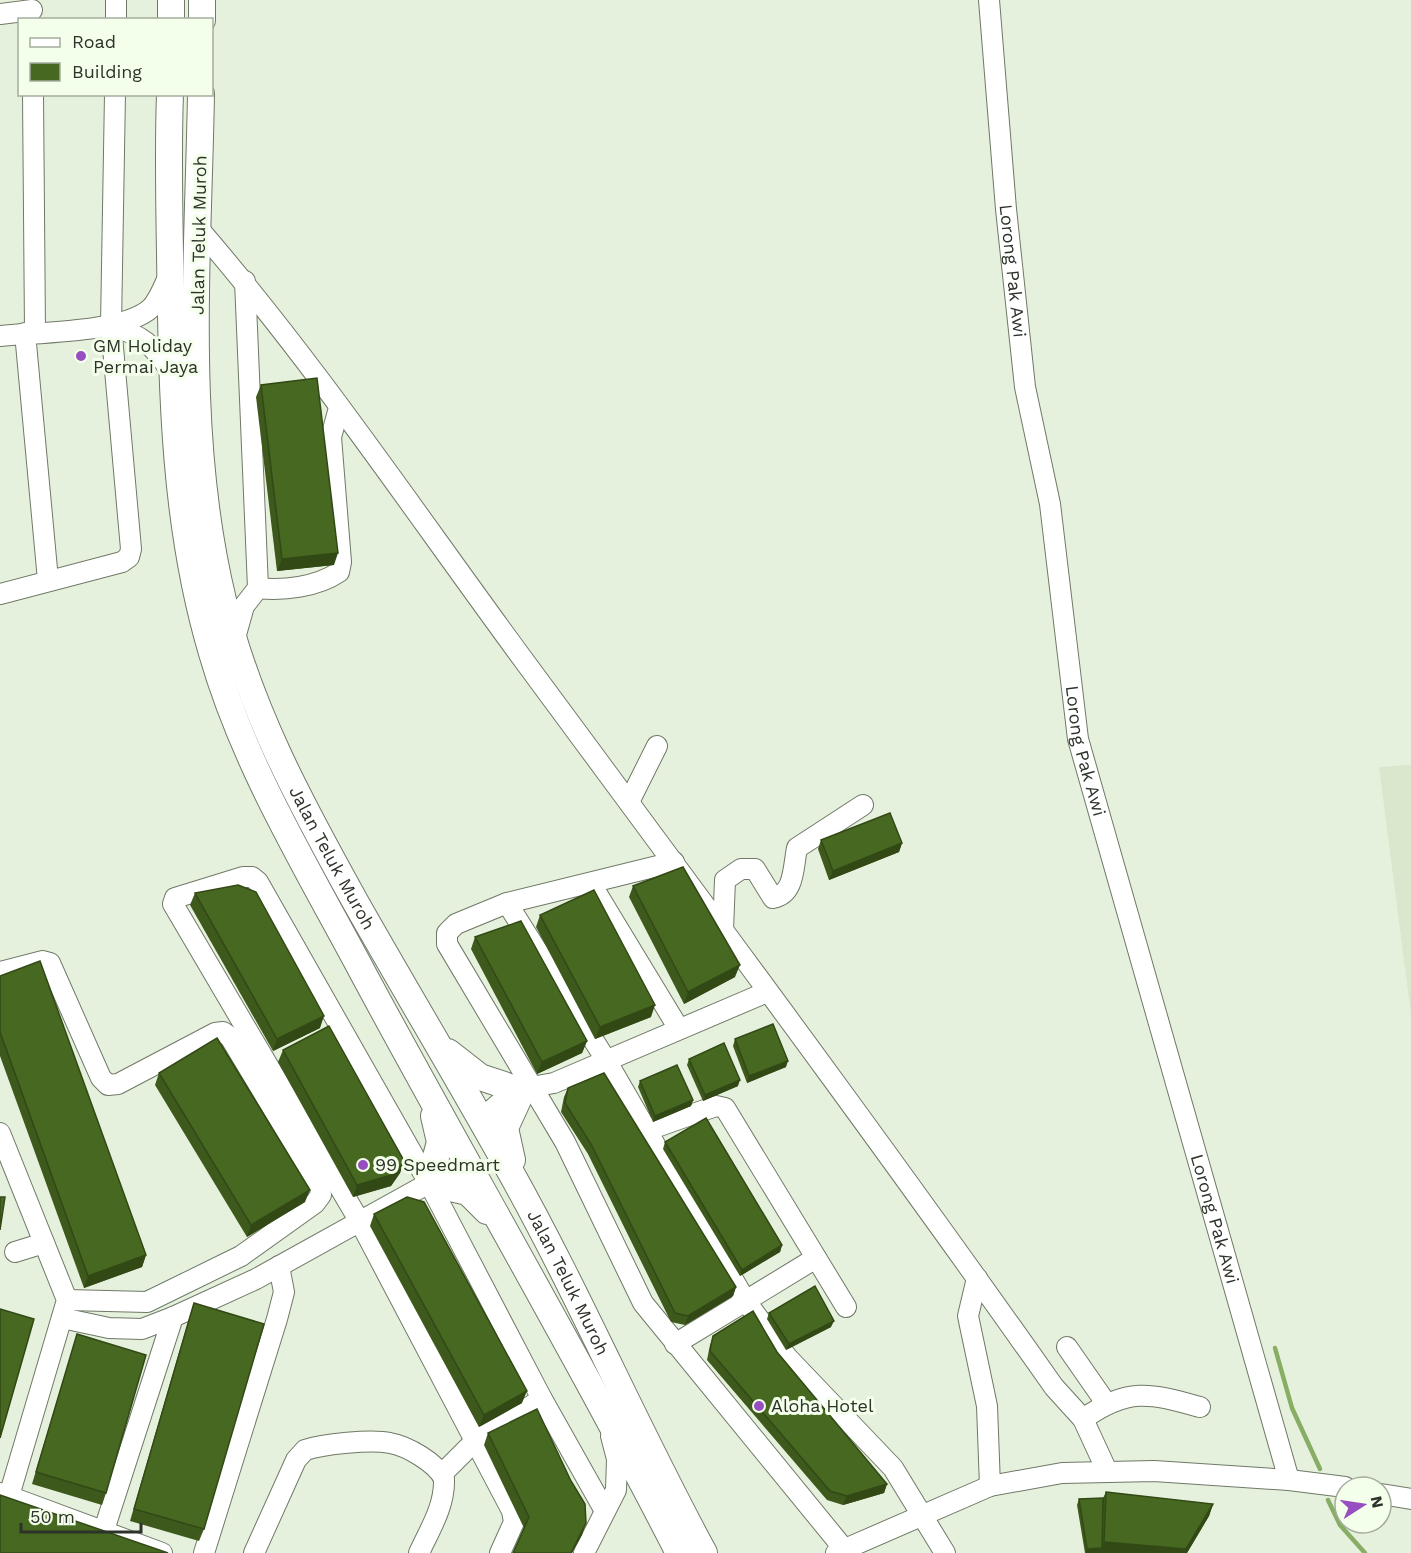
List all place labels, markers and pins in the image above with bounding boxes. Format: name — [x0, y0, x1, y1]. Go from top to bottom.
place label: GM Holiday Permai Jaya — [93, 335, 198, 377]
marker: GM Holiday Permai Jaya — [74, 349, 88, 363]
place label: 99 Speedmart — [375, 1154, 500, 1175]
marker: 99 Speedmart — [356, 1158, 370, 1172]
place label: Aloha Hotel — [771, 1395, 874, 1416]
marker: Aloha Hotel — [752, 1399, 766, 1413]

